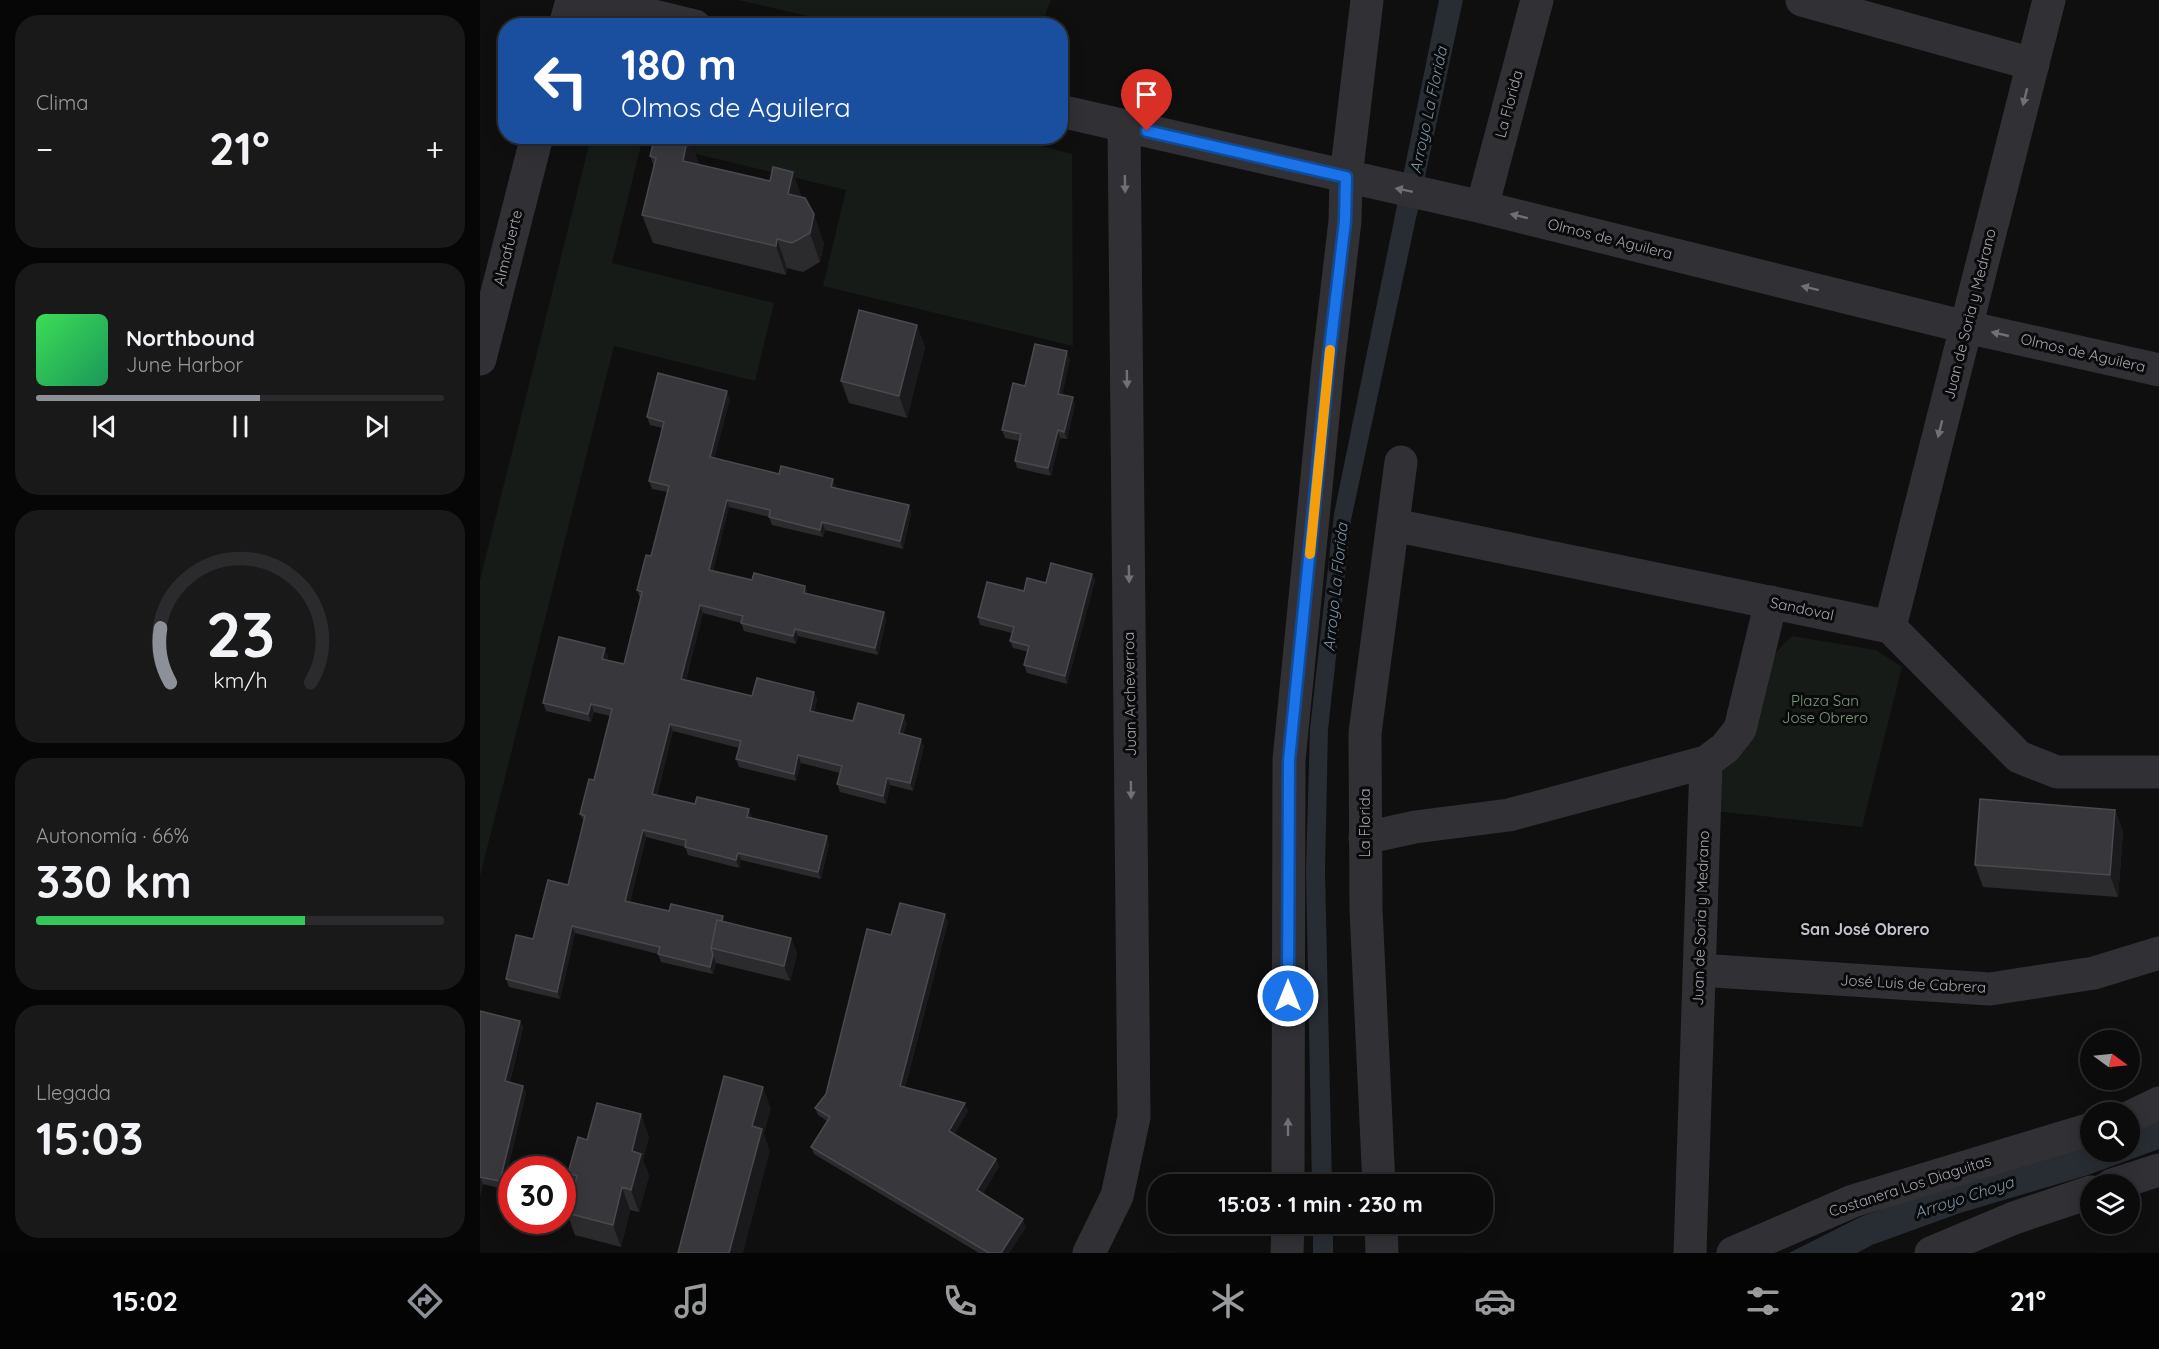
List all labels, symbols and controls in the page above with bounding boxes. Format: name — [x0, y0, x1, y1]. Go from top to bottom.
text: 180 m — [621, 38, 737, 91]
icon: left — [522, 42, 600, 120]
water label: Arroyo La Florida — [1405, 44, 1451, 175]
street label: La Florida — [1490, 68, 1527, 140]
pin — [1121, 69, 1172, 131]
icon: arrive — [1130, 78, 1163, 111]
one-way arrow — [2019, 88, 2029, 107]
text: Clima — [36, 90, 88, 115]
text: Olmos de Aguilera — [621, 90, 851, 124]
text: 21° — [209, 120, 270, 176]
text: − — [36, 128, 53, 169]
text: + — [425, 128, 444, 169]
one-way arrow — [1120, 175, 1130, 194]
one-way arrow — [1395, 184, 1413, 194]
street label: Almafuerte — [489, 208, 526, 288]
one-way arrow — [1510, 211, 1528, 221]
street label: Olmos de Aguilera — [1546, 214, 1674, 263]
street label: Juan de Soria y Medrano — [1939, 227, 2000, 401]
one-way arrow — [1801, 283, 1819, 293]
text: Northbound — [126, 324, 255, 352]
one-way arrow — [1990, 329, 2009, 339]
street label: Olmos de Aguilera — [2019, 329, 2147, 376]
text: June Harbor — [126, 352, 243, 377]
one-way arrow — [1122, 370, 1132, 389]
icon: previous — [88, 410, 121, 443]
icon: pause — [224, 410, 257, 443]
icon: next — [360, 410, 393, 443]
one-way arrow — [1935, 420, 1945, 438]
water label: Arroyo La Florida — [1318, 521, 1352, 652]
one-way arrow — [1124, 565, 1133, 584]
street label: Sandoval — [1768, 592, 1836, 625]
text: 23 — [205, 596, 275, 674]
street label: Juan Archeverroa — [1119, 632, 1140, 756]
text: km/h — [213, 668, 267, 694]
park label: Plaza San Jose Obrero — [1782, 691, 1868, 727]
one-way arrow — [1126, 781, 1135, 800]
street label: La Florida — [1355, 788, 1374, 858]
text: Autonomía · 66% — [36, 823, 189, 848]
street label: Juan de Soria y Medrano — [1688, 830, 1713, 1006]
text: 330 km — [36, 853, 192, 909]
district label: San José Obrero — [1801, 919, 1929, 939]
position arrow — [1256, 964, 1320, 1028]
street label: José Luis de Cabrera — [1839, 970, 1987, 997]
north arrow — [2080, 1030, 2140, 1090]
map controls — [2080, 1030, 2140, 1234]
text: Llegada — [36, 1080, 111, 1105]
button: search — [2080, 1102, 2140, 1162]
text: 15:03 — [36, 1110, 144, 1166]
one-way arrow — [1283, 1117, 1293, 1136]
street label: Costanera Los Diaguitas — [1826, 1150, 1993, 1221]
speed limit sign: 30 — [498, 1156, 576, 1234]
water label: Arroyo Choya — [1912, 1171, 2017, 1222]
button: layers — [2080, 1174, 2140, 1234]
text: 15:03 · 1 min · 230 m — [1218, 1190, 1423, 1218]
icon: directions — [404, 1280, 446, 1322]
icon: music — [671, 1280, 713, 1322]
icon: phone — [939, 1280, 981, 1322]
icon: climate — [1207, 1280, 1249, 1322]
icon: car — [1474, 1280, 1516, 1322]
icon: filters — [1742, 1280, 1784, 1322]
text: 15:02 — [113, 1284, 178, 1318]
text: 21° — [2010, 1284, 2046, 1318]

